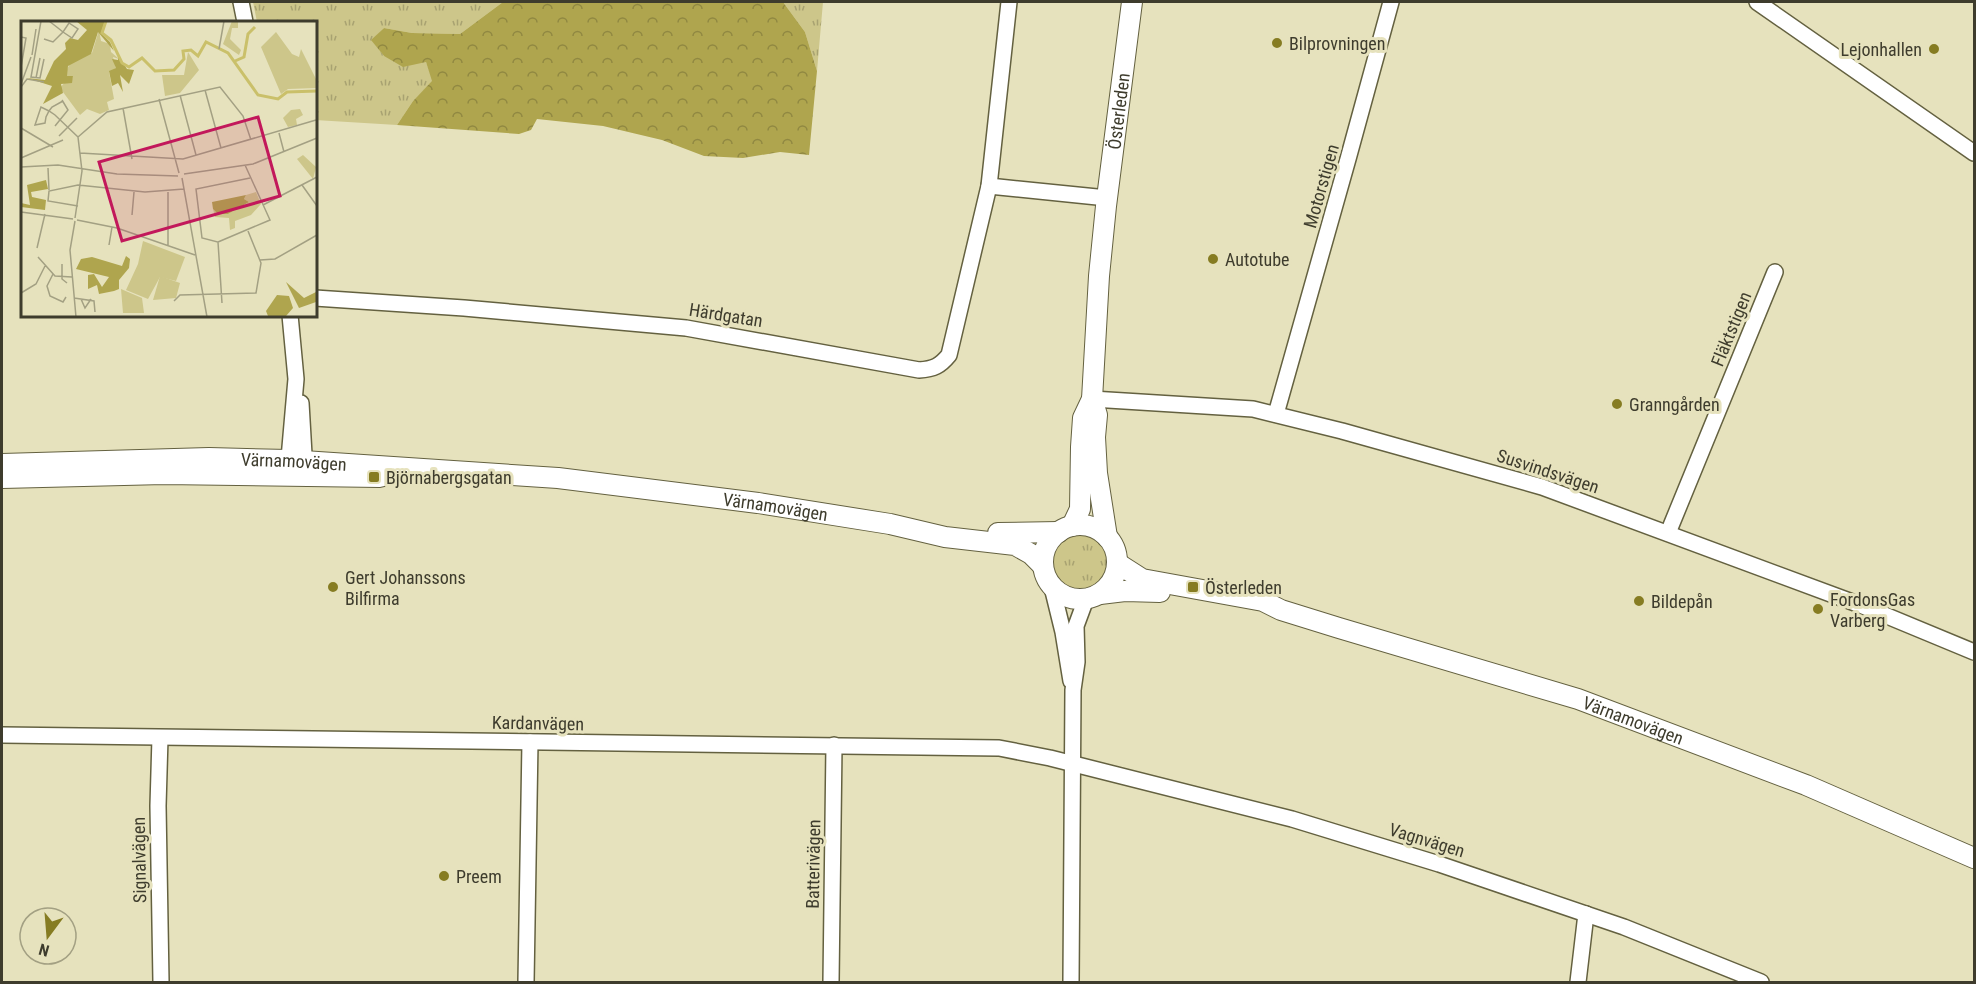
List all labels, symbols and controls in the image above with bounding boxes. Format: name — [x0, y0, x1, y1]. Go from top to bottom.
inset map — [21, 21, 316, 316]
place label: Bilprovningen — [1289, 33, 1385, 54]
marker: Bilprovningen — [1270, 36, 1284, 50]
place label: Lejonhallen — [1840, 39, 1922, 60]
marker: Lejonhallen — [1927, 42, 1941, 56]
street label: Österleden — [1103, 72, 1133, 151]
street label: Motorstigen — [1299, 142, 1343, 230]
place label: Autotube — [1225, 249, 1290, 270]
marker: Autotube — [1206, 252, 1220, 266]
street label: Fläktstigen — [1707, 289, 1755, 369]
street label: Härdgatan — [688, 299, 764, 331]
place label: Granngården — [1629, 394, 1720, 415]
marker: Granngården — [1610, 397, 1624, 411]
street label: Susvindsvägen — [1494, 445, 1602, 497]
street label: Värnamovägen — [241, 448, 347, 474]
place label: Björnabergsgatan — [386, 467, 512, 488]
marker: Björnabergsgatan — [367, 470, 381, 484]
street label: Värnamovägen — [722, 488, 829, 524]
place label: Gert Johanssons Bilfirma — [345, 567, 466, 609]
place label: Österleden — [1205, 577, 1282, 598]
marker: Gert Johanssons Bilfirma — [326, 580, 340, 594]
marker: Österleden — [1186, 580, 1200, 594]
place label: FordonsGas Varberg — [1830, 589, 1915, 631]
place label: Bildepån — [1651, 591, 1713, 612]
marker: Bildepån — [1632, 594, 1646, 608]
marker: FordonsGas Varberg — [1811, 602, 1825, 616]
street label: Värnamovägen — [1580, 691, 1687, 748]
street label: Kardanvägen — [492, 712, 584, 734]
street label: Signalvägen — [128, 817, 150, 903]
street label: Batterivägen — [802, 819, 824, 909]
street label: Vagnvägen — [1387, 819, 1467, 861]
place label: Preem — [456, 866, 502, 887]
marker: Preem — [437, 869, 451, 883]
north arrow — [18, 906, 78, 966]
text: N — [37, 939, 51, 960]

